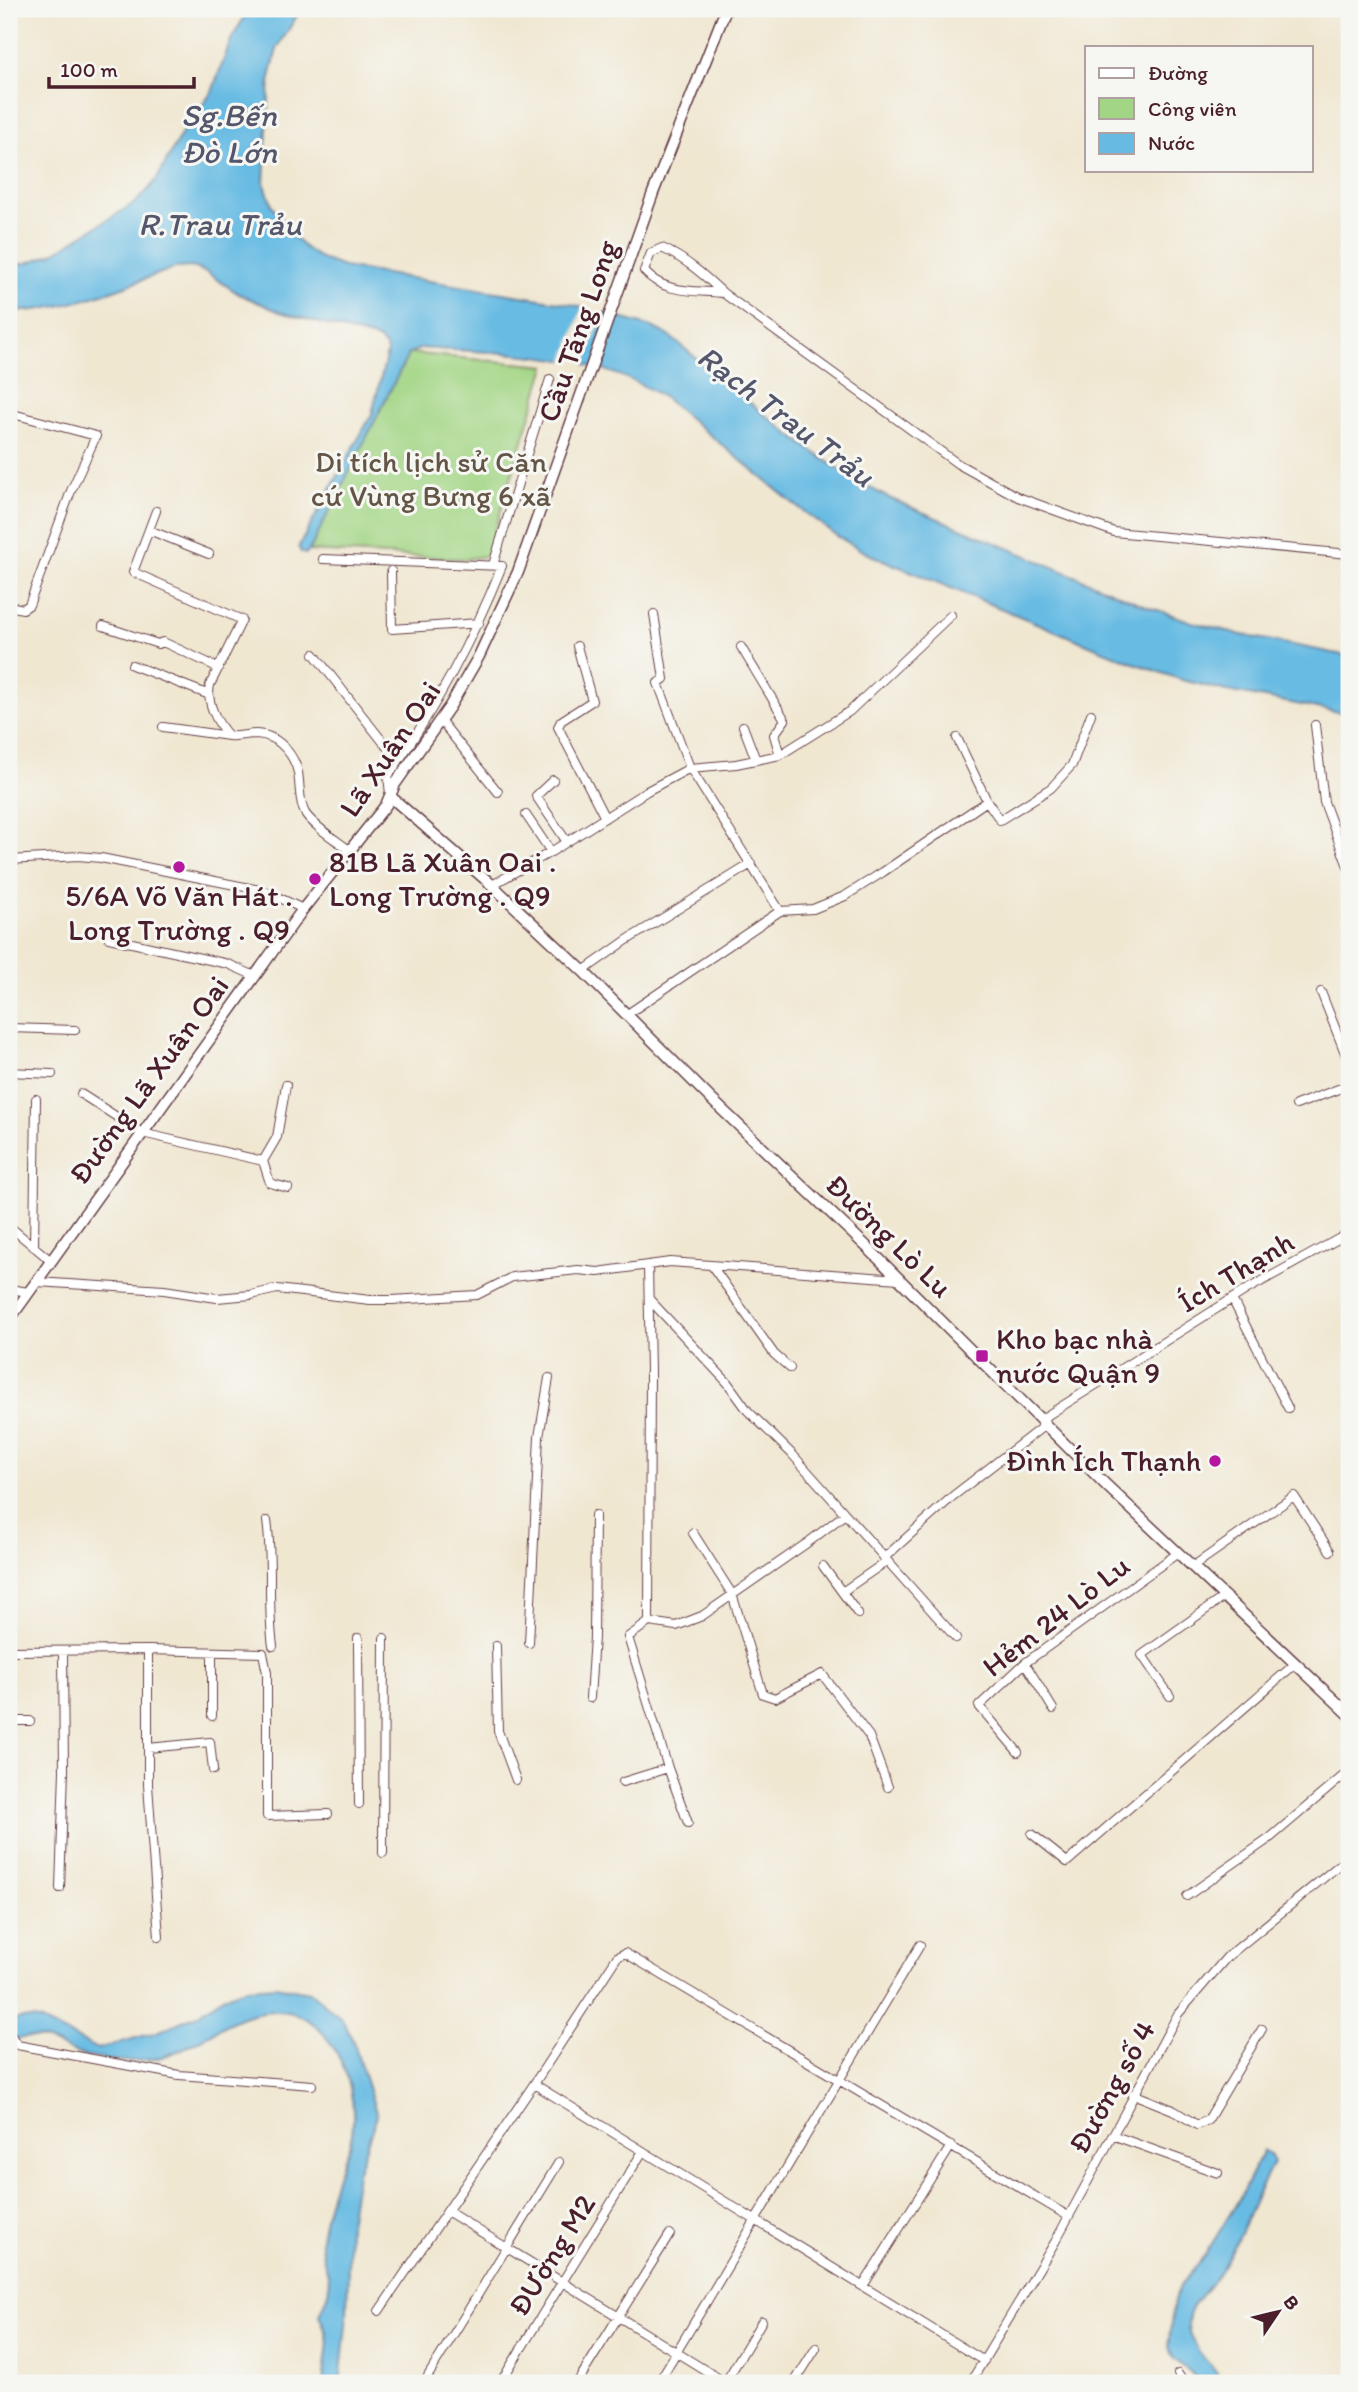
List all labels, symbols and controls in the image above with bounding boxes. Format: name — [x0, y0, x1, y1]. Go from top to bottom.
scale bar — [49, 46, 194, 90]
legend — [1085, 46, 1312, 172]
text: 100 m — [60, 57, 118, 82]
text: Đường — [1148, 60, 1208, 85]
water label: Sg.Bến Đò Lớn — [181, 96, 277, 171]
text: Công viên — [1148, 96, 1237, 121]
text: Nước — [1148, 130, 1195, 155]
water label: R.Trau Trảu — [138, 205, 303, 243]
street label: Cầu Tăng Long — [529, 235, 626, 426]
water label: Rạch Trau Trảu — [690, 337, 883, 496]
park label: Di tích lịch sử Căn cứ Vùng Bưng 6 xã — [311, 443, 552, 514]
street label: Lã Xuân Oai — [331, 674, 449, 824]
place label: 81B Lã Xuân Oai . Long Trường . Q9 — [329, 843, 556, 914]
marker: 5/6A Võ Văn Hát . Long Trường . Q9 — [171, 859, 187, 875]
marker: 81B Lã Xuân Oai . Long Trường . Q9 — [307, 871, 323, 887]
place label: 5/6A Võ Văn Hát . Long Trường . Q9 — [65, 877, 293, 948]
street label: Đường Lã Xuân Oai — [61, 968, 237, 1191]
street label: Đường Lò Lu — [818, 1166, 960, 1305]
street label: Ích Thạnh — [1171, 1223, 1300, 1320]
place label: Kho bạc nhà nước Quận 9 — [996, 1320, 1160, 1391]
marker: Kho bạc nhà nước Quận 9 — [974, 1348, 990, 1364]
place label: Đình Ích Thạnh — [1006, 1442, 1201, 1479]
marker: Đình Ích Thạnh — [1207, 1453, 1223, 1469]
street label: Hẻm 24 Lò Lu — [975, 1547, 1137, 1685]
street label: Đường số 4 — [1060, 2014, 1163, 2160]
street label: ĐƯờng M2 — [500, 2187, 603, 2322]
north arrow — [1242, 2276, 1312, 2346]
text: B — [1279, 2291, 1304, 2314]

